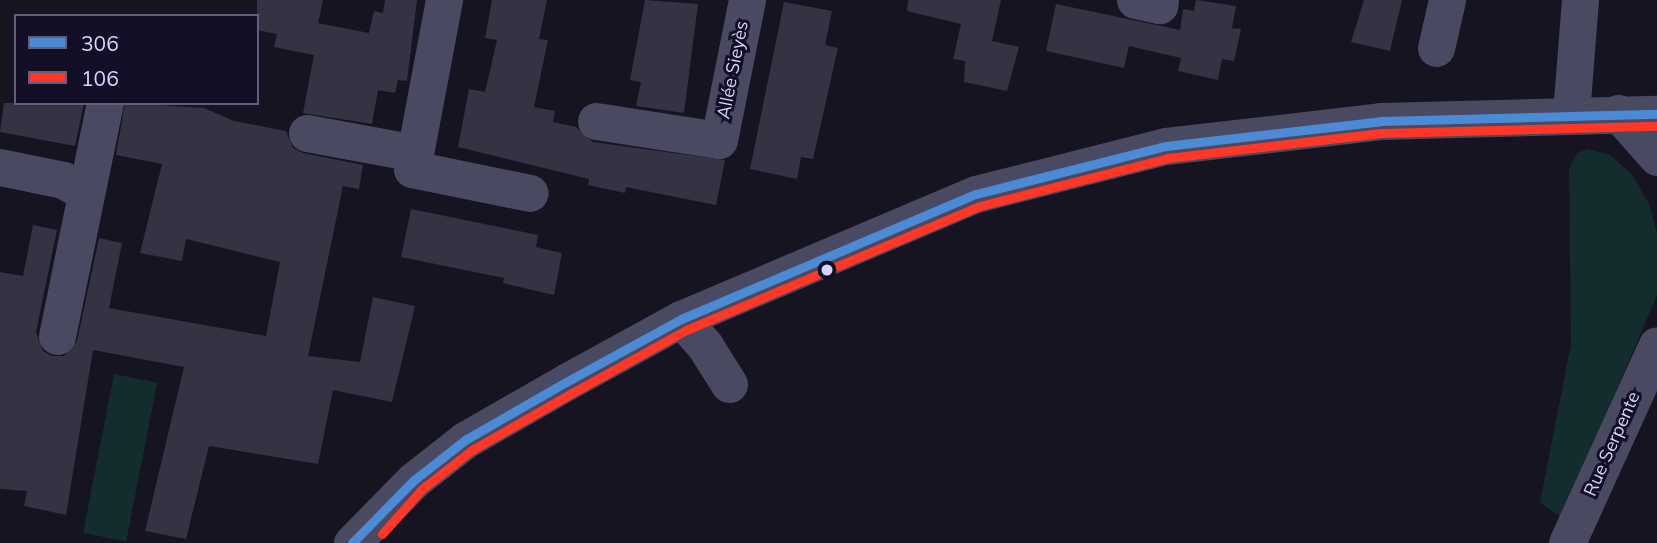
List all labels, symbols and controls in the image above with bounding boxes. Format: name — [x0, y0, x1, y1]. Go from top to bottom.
legend — [14, 14, 259, 105]
street label: Allée Sieyès — [713, 19, 753, 121]
text: 306 — [81, 30, 119, 56]
text: 106 — [81, 65, 119, 91]
unlabelled marker — [820, 263, 834, 277]
street label: Rue Serpente — [1579, 388, 1645, 500]

